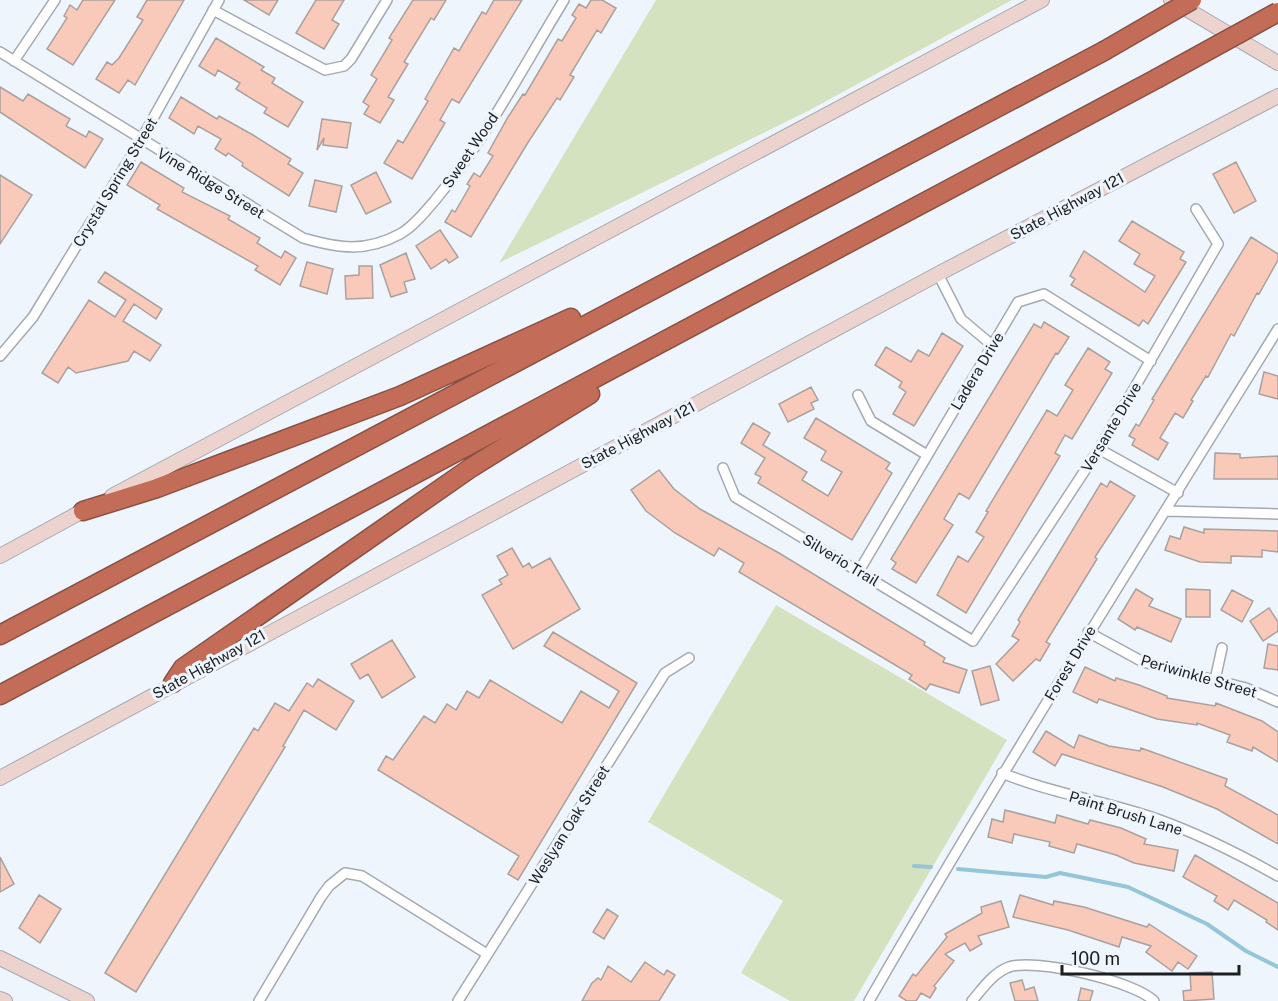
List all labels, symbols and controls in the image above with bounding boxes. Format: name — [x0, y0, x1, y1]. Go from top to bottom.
street label: Sweet Wood — [439, 109, 501, 191]
street label: Crystal Spring Street — [70, 114, 160, 250]
street label: Vine Ridge Street — [154, 144, 268, 222]
street label: State Highway 121 — [1007, 169, 1127, 243]
street label: Ladera Drive — [947, 329, 1007, 413]
street label: Versante Drive — [1078, 379, 1144, 475]
street label: State Highway 121 — [578, 398, 698, 472]
street label: Silverio Trail — [800, 530, 882, 590]
street label: Forest Drive — [1041, 623, 1099, 703]
street label: State Highway 121 — [150, 626, 268, 702]
street label: Periwinkle Street — [1139, 651, 1259, 701]
street label: Weslyan Oak Street — [525, 762, 613, 888]
street label: Paint Brush Lane — [1067, 788, 1185, 838]
scale bar — [1062, 938, 1239, 976]
text: 100 m — [1071, 948, 1120, 969]

